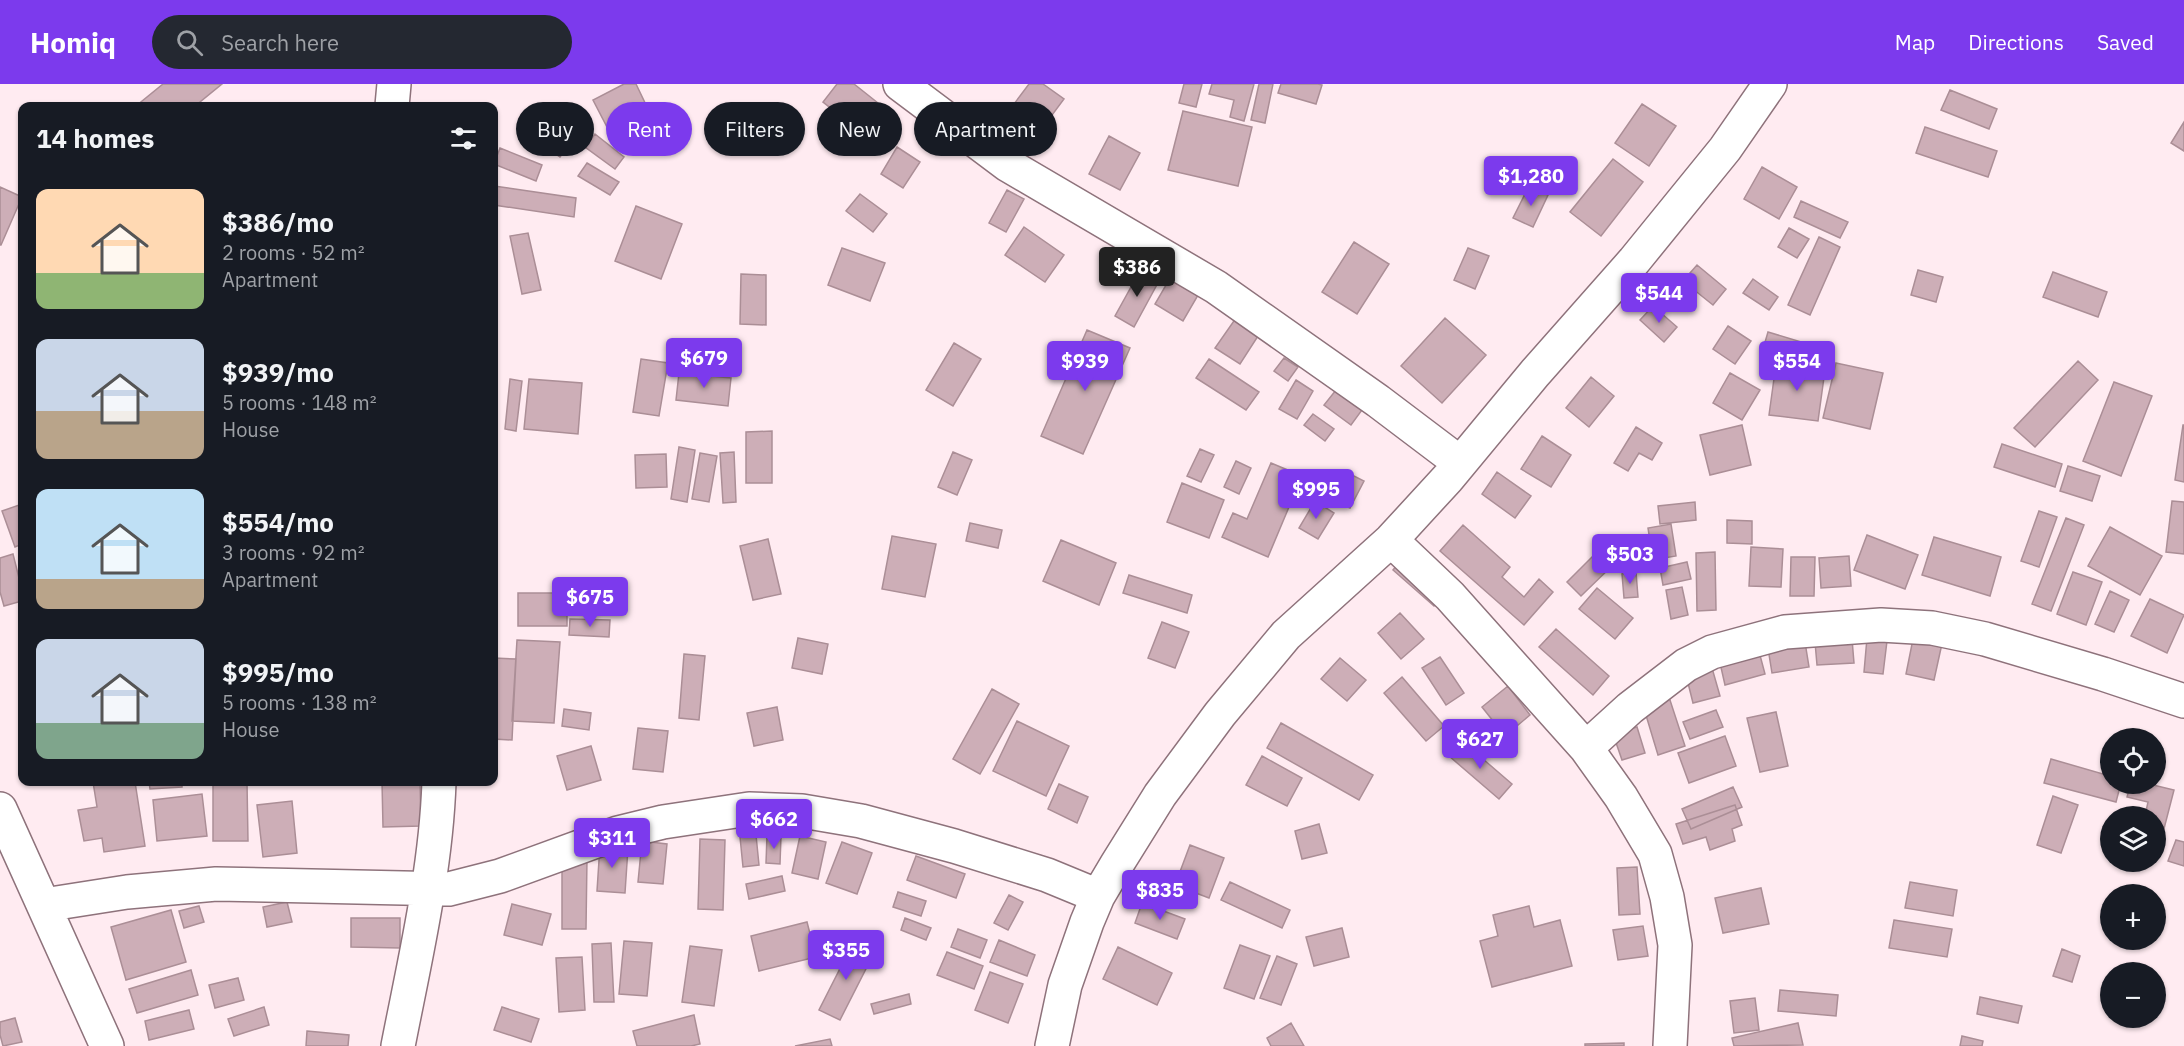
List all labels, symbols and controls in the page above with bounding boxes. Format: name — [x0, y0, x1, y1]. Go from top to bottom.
search box — [152, 15, 572, 69]
text: Homiq — [30, 24, 116, 61]
icon: search — [173, 26, 206, 59]
text: Search here — [221, 28, 339, 57]
text: Map — [1895, 28, 1935, 56]
text: Directions — [1968, 28, 2064, 56]
text: Saved — [2097, 28, 2154, 56]
chip: Buy — [516, 102, 594, 156]
chip: Rent — [606, 102, 692, 156]
chip: Filters — [704, 102, 805, 156]
chip: New — [817, 102, 902, 156]
chip: Apartment — [914, 102, 1057, 156]
text: 14 homes — [36, 121, 154, 155]
icon: filters — [447, 122, 480, 155]
pin: $1,280 — [1482, 156, 1580, 207]
text: $1,280 — [1498, 162, 1564, 189]
text: $386/mo — [222, 205, 334, 239]
icon: home — [84, 213, 156, 285]
text: 2 rooms · 52 m² — [222, 239, 365, 266]
pin: $386 — [1101, 247, 1173, 298]
text: $386 — [1113, 253, 1161, 280]
text: Apartment — [222, 266, 318, 293]
pin: $544 — [1623, 273, 1695, 324]
text: $544 — [1635, 279, 1683, 306]
pin: $679 — [668, 338, 740, 389]
pin: $939 — [1049, 341, 1121, 392]
pin: $554 — [1761, 341, 1833, 392]
text: $679 — [680, 344, 728, 371]
text: $939 — [1061, 347, 1109, 374]
text: $554 — [1773, 347, 1821, 374]
text: $939/mo — [222, 355, 334, 389]
icon: home — [84, 363, 156, 435]
text: 5 rooms · 148 m² — [222, 389, 377, 416]
text: House — [222, 416, 279, 443]
pin: $995 — [1280, 469, 1352, 520]
text: $995 — [1292, 475, 1340, 502]
text: $554/mo — [222, 505, 334, 539]
icon: home — [84, 513, 156, 585]
pin: $503 — [1594, 534, 1666, 585]
text: 3 rooms · 92 m² — [222, 539, 365, 566]
text: $503 — [1606, 540, 1654, 567]
text: Apartment — [222, 566, 318, 593]
pin: $675 — [554, 577, 626, 628]
text: $675 — [566, 583, 614, 610]
text: $995/mo — [222, 655, 334, 689]
icon: home — [84, 663, 156, 735]
text: 5 rooms · 138 m² — [222, 689, 377, 716]
text: House — [222, 716, 279, 743]
pin: $627 — [1444, 719, 1516, 770]
text: $627 — [1456, 725, 1504, 752]
map controls — [2100, 728, 2166, 1028]
button: locate — [2100, 728, 2166, 794]
pin: $662 — [738, 799, 810, 850]
text: $662 — [750, 805, 798, 832]
button: layers — [2100, 806, 2166, 872]
pin: $311 — [576, 818, 648, 869]
text: $311 — [588, 824, 636, 851]
pin: $835 — [1124, 870, 1196, 921]
text: $835 — [1136, 876, 1184, 903]
button: + — [2100, 884, 2166, 950]
pin: $355 — [810, 930, 882, 981]
text: $355 — [822, 936, 870, 963]
button: − — [2100, 962, 2166, 1028]

